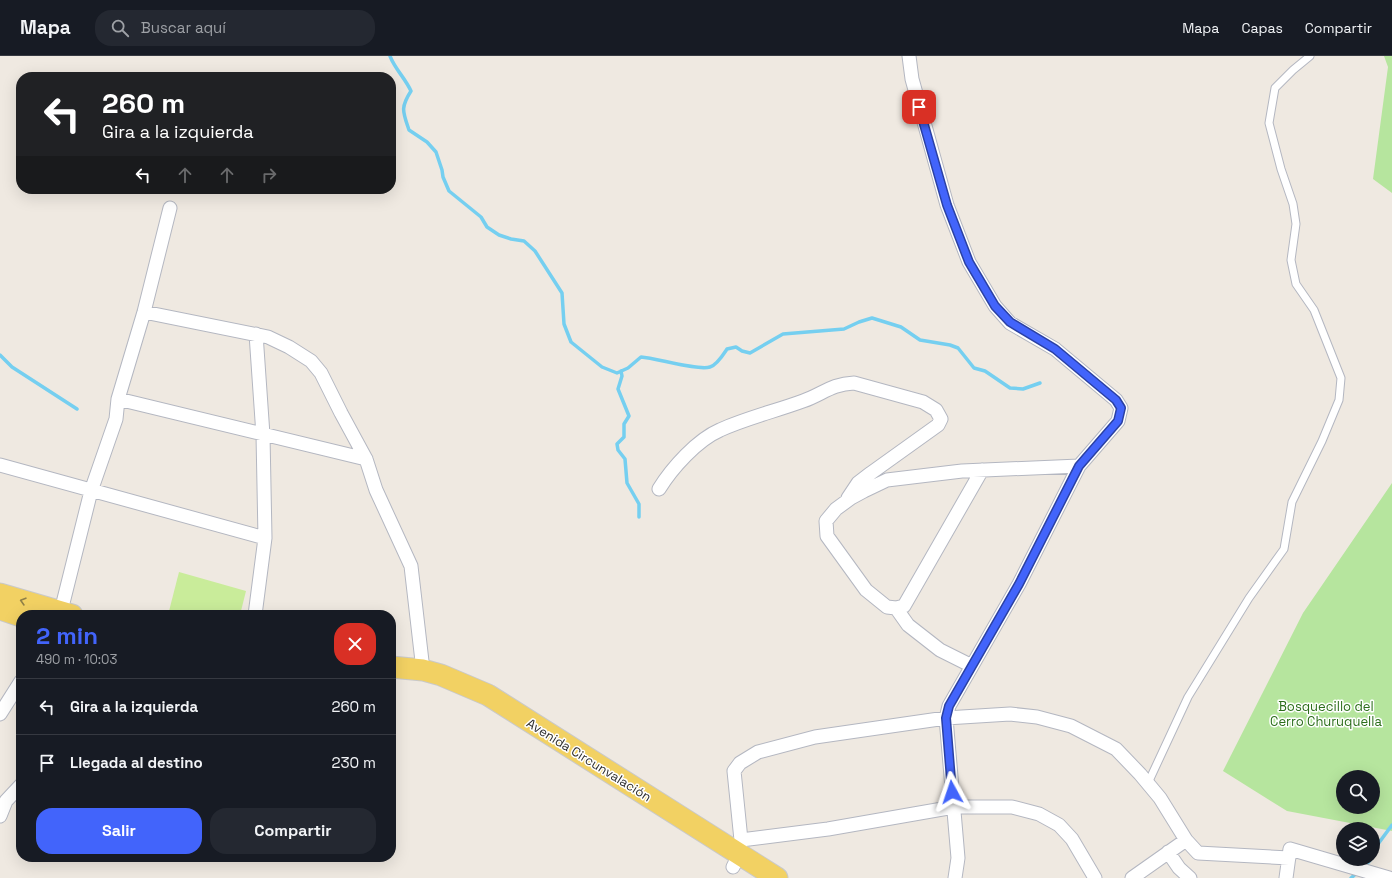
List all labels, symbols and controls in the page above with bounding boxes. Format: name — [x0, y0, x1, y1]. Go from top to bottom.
search box — [95, 10, 375, 46]
text: Mapa — [20, 15, 71, 40]
icon: search — [109, 17, 131, 39]
text: Buscar aquí — [141, 18, 226, 37]
text: Mapa — [1182, 19, 1219, 37]
text: Capas — [1241, 19, 1283, 37]
text: Compartir — [1305, 19, 1372, 37]
text: 260 m — [102, 85, 185, 121]
icon: left — [36, 88, 88, 140]
pin — [902, 90, 936, 124]
icon: arrive — [908, 96, 930, 118]
text: Gira a la izquierda — [102, 120, 254, 143]
icon: left — [132, 164, 154, 186]
icon: ahead — [174, 164, 196, 186]
icon: ahead — [216, 164, 238, 186]
icon: right — [258, 164, 280, 186]
one-way arrow — [20, 597, 27, 606]
text: 2 min — [36, 620, 98, 651]
button: close — [334, 623, 376, 665]
text: 490 m · 10:03 — [36, 651, 117, 668]
icon: left — [36, 696, 58, 718]
text: Gira a la izquierda — [70, 697, 198, 716]
text: 260 m — [331, 697, 376, 716]
park label: Bosquecillo del Cerro Churuquella — [1270, 698, 1382, 730]
street label: Avenida Circunvalación — [523, 715, 655, 805]
icon: arrive — [36, 752, 58, 774]
text: Llegada al destino — [70, 753, 203, 772]
text: 230 m — [332, 753, 376, 772]
map controls — [1336, 770, 1380, 866]
button: search — [1336, 770, 1380, 814]
position arrow — [931, 771, 973, 813]
button: Salir — [36, 808, 202, 854]
button: Compartir — [210, 808, 376, 854]
button: layers — [1336, 822, 1380, 866]

